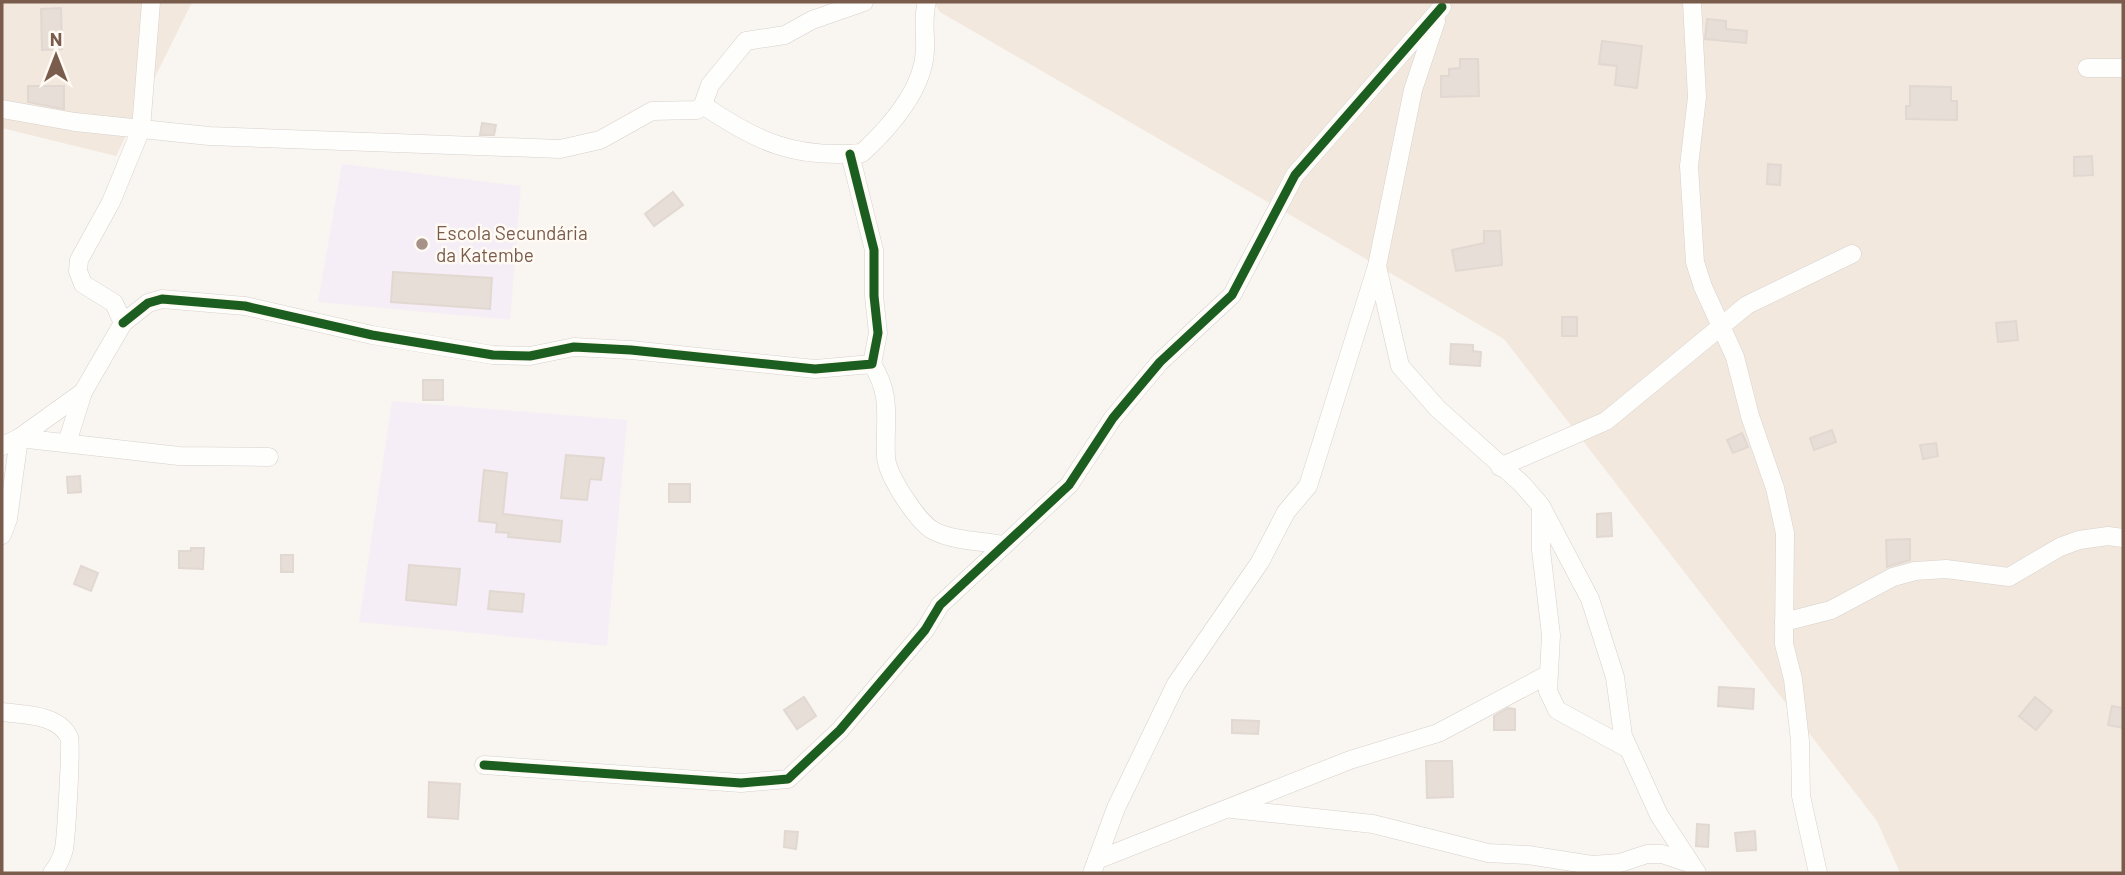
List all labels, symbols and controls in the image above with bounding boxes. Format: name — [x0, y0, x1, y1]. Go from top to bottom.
north arrow — [21, 21, 91, 91]
text: N — [50, 27, 62, 50]
place label: Escola Secundária da Katembe — [436, 221, 588, 266]
marker: Escola Secundária da Katembe — [414, 236, 430, 252]

